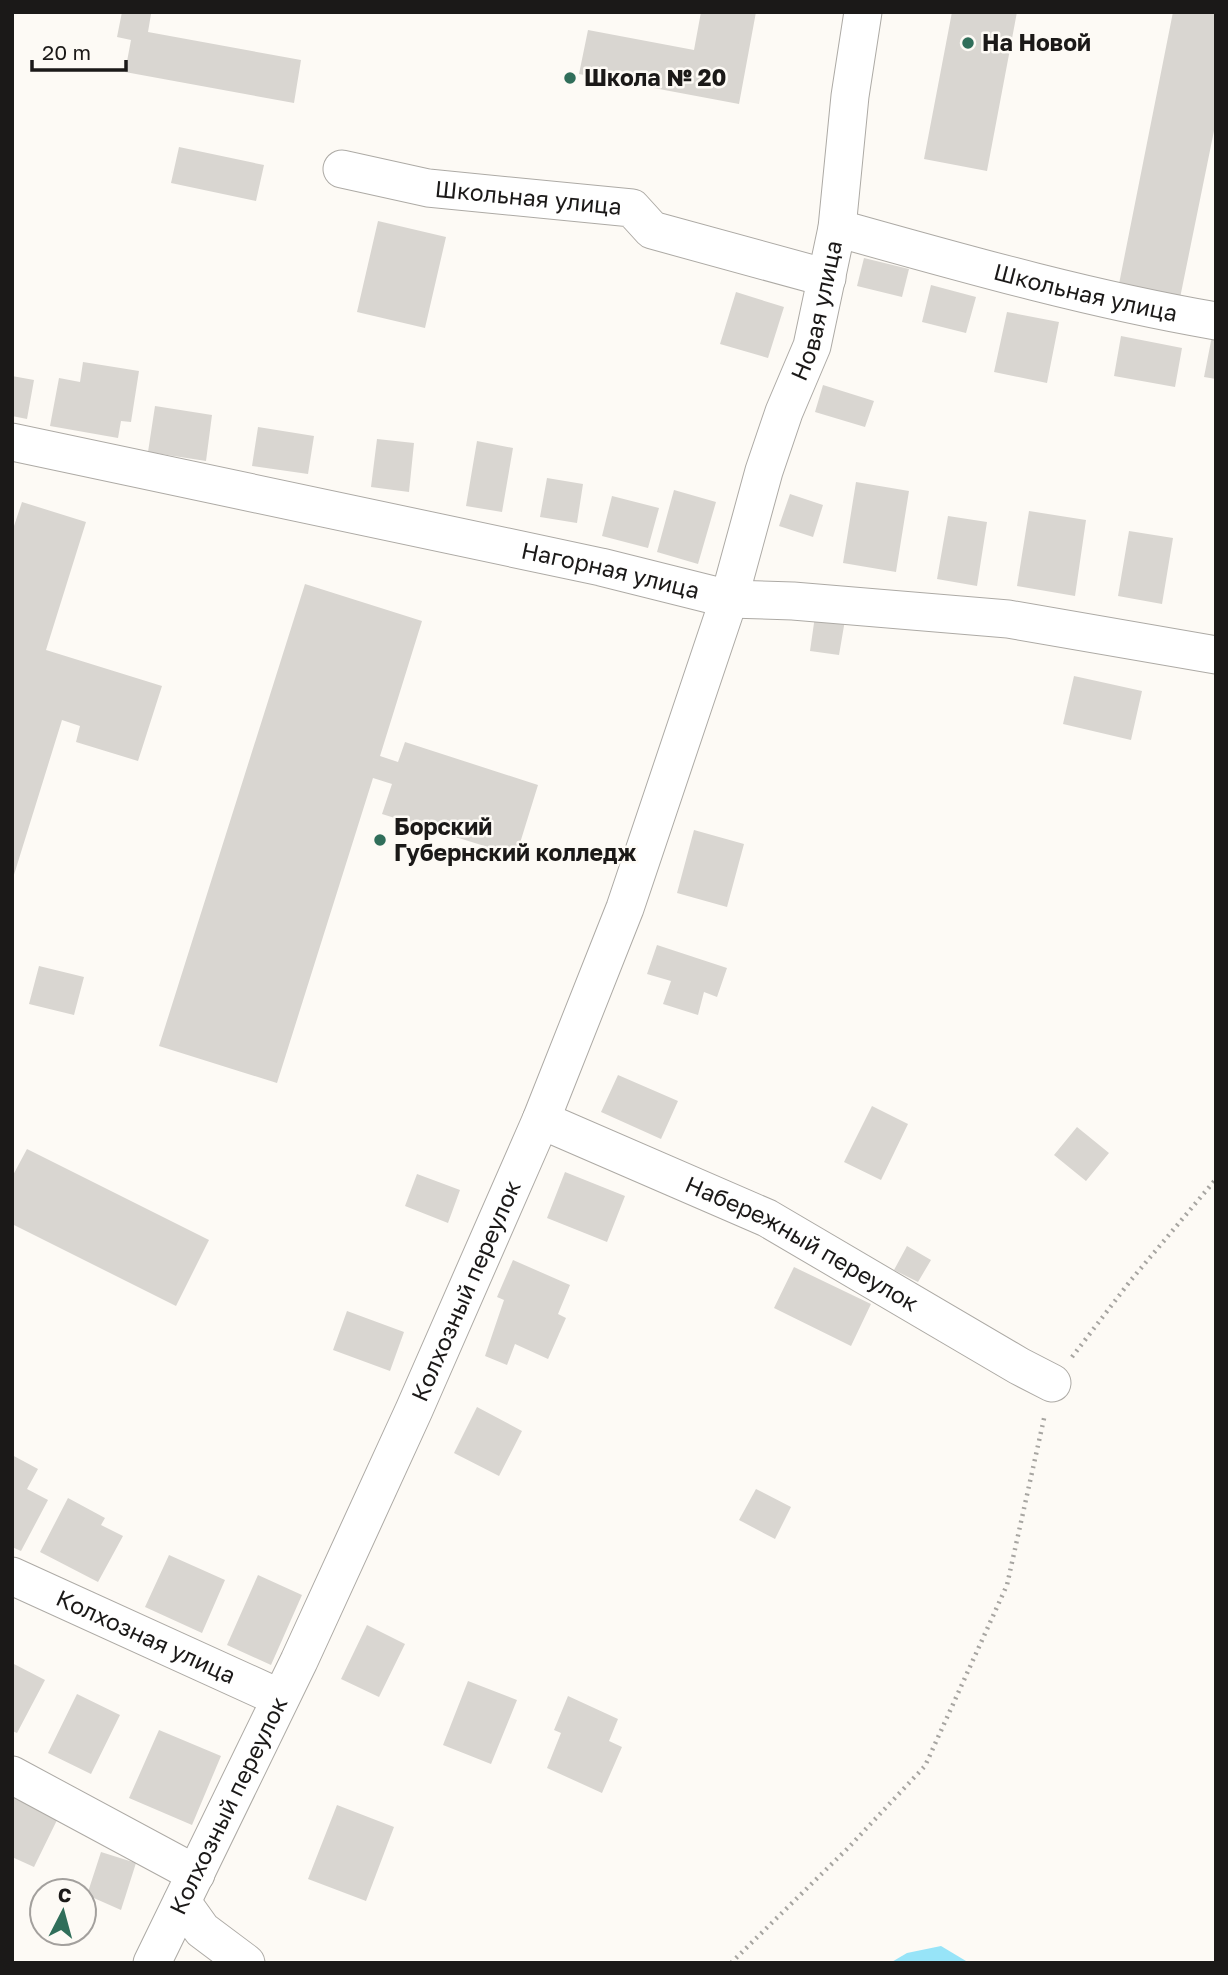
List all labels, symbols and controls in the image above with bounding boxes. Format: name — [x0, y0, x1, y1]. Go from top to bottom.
scale bar — [32, 28, 126, 72]
place label: На Новой — [982, 28, 1091, 56]
marker: На Новой — [960, 35, 976, 51]
text: 20 m — [42, 39, 91, 65]
place label: Школа № 20 — [584, 63, 727, 91]
marker: Школа № 20 — [562, 70, 578, 86]
street label: Школьная улица — [434, 174, 623, 220]
street label: Новая улица — [784, 238, 847, 384]
street label: Школьная улица — [991, 257, 1180, 327]
street label: Нагорная улица — [519, 535, 703, 604]
place label: Борский Губернский колледж — [394, 812, 637, 866]
marker: Борский Губернский колледж — [372, 832, 388, 848]
street label: Набережный переулок — [681, 1169, 924, 1317]
street label: Колхозный переулок — [405, 1176, 526, 1405]
street label: Колхозная улица — [52, 1583, 240, 1689]
street label: Колхозный переулок — [163, 1692, 292, 1919]
north arrow — [28, 1877, 98, 1947]
text: С — [57, 1882, 73, 1907]

